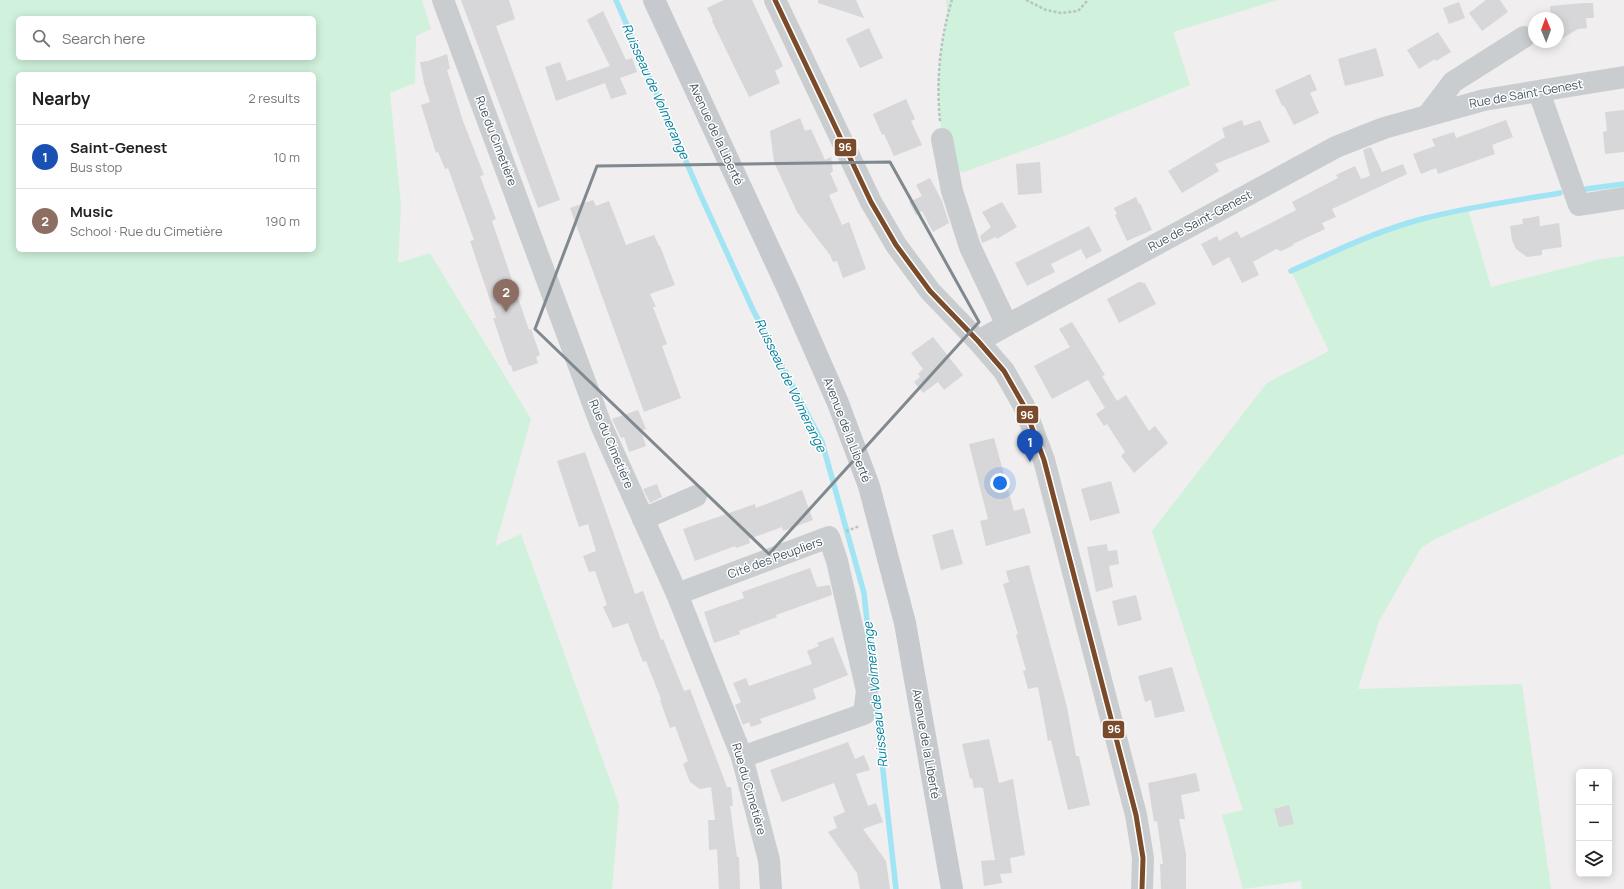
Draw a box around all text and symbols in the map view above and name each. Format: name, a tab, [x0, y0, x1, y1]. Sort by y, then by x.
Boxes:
north arrow	[1528, 12, 1564, 48]
search box	[16, 16, 316, 60]
water label: Ruisseau de Volmerange	[618, 20, 695, 163]
icon: search	[30, 27, 52, 49]
text: Search here	[62, 28, 145, 49]
street label: Rue de Saint-Genest	[1468, 75, 1584, 112]
street label: Avenue de la Liberté	[685, 80, 748, 188]
text: Nearby	[32, 87, 90, 110]
text: 2 results	[248, 89, 300, 107]
street label: Rue du Cimetière	[471, 93, 521, 188]
text: Saint-Genest	[70, 137, 168, 158]
line badge: 96	[834, 138, 857, 157]
text: 96	[838, 139, 852, 154]
text: 1	[42, 148, 48, 166]
text: 10 m	[273, 148, 300, 166]
text: Bus stop	[70, 158, 122, 176]
street label: Rue de Saint-Genest	[1145, 186, 1255, 255]
text: Music	[70, 201, 113, 222]
text: 2	[41, 212, 49, 230]
text: 190 m	[265, 212, 300, 230]
text: School · Rue du Cimetière	[70, 222, 223, 240]
pin: 2	[493, 279, 519, 312]
water label: Ruisseau de Volmerange	[751, 315, 832, 456]
street label: Avenue de la Liberté	[820, 375, 875, 485]
street label: Rue du Cimetière	[585, 397, 638, 491]
line badge: 96	[1016, 405, 1039, 424]
text: 96	[1020, 407, 1034, 422]
pin: 1	[1017, 429, 1043, 462]
your location	[990, 473, 1010, 493]
street label: Cité des Peupliers	[725, 532, 825, 583]
water label: Ruisseau de Volmerange	[858, 620, 892, 769]
street label: Avenue de la Liberté	[908, 688, 945, 800]
line badge: 96	[1102, 720, 1125, 739]
text: 96	[1107, 721, 1121, 736]
street label: Rue du Cimetière	[728, 741, 771, 837]
map controls	[1576, 769, 1612, 877]
button: +	[1576, 769, 1612, 805]
button: −	[1576, 805, 1612, 841]
button: layers	[1576, 841, 1612, 877]

